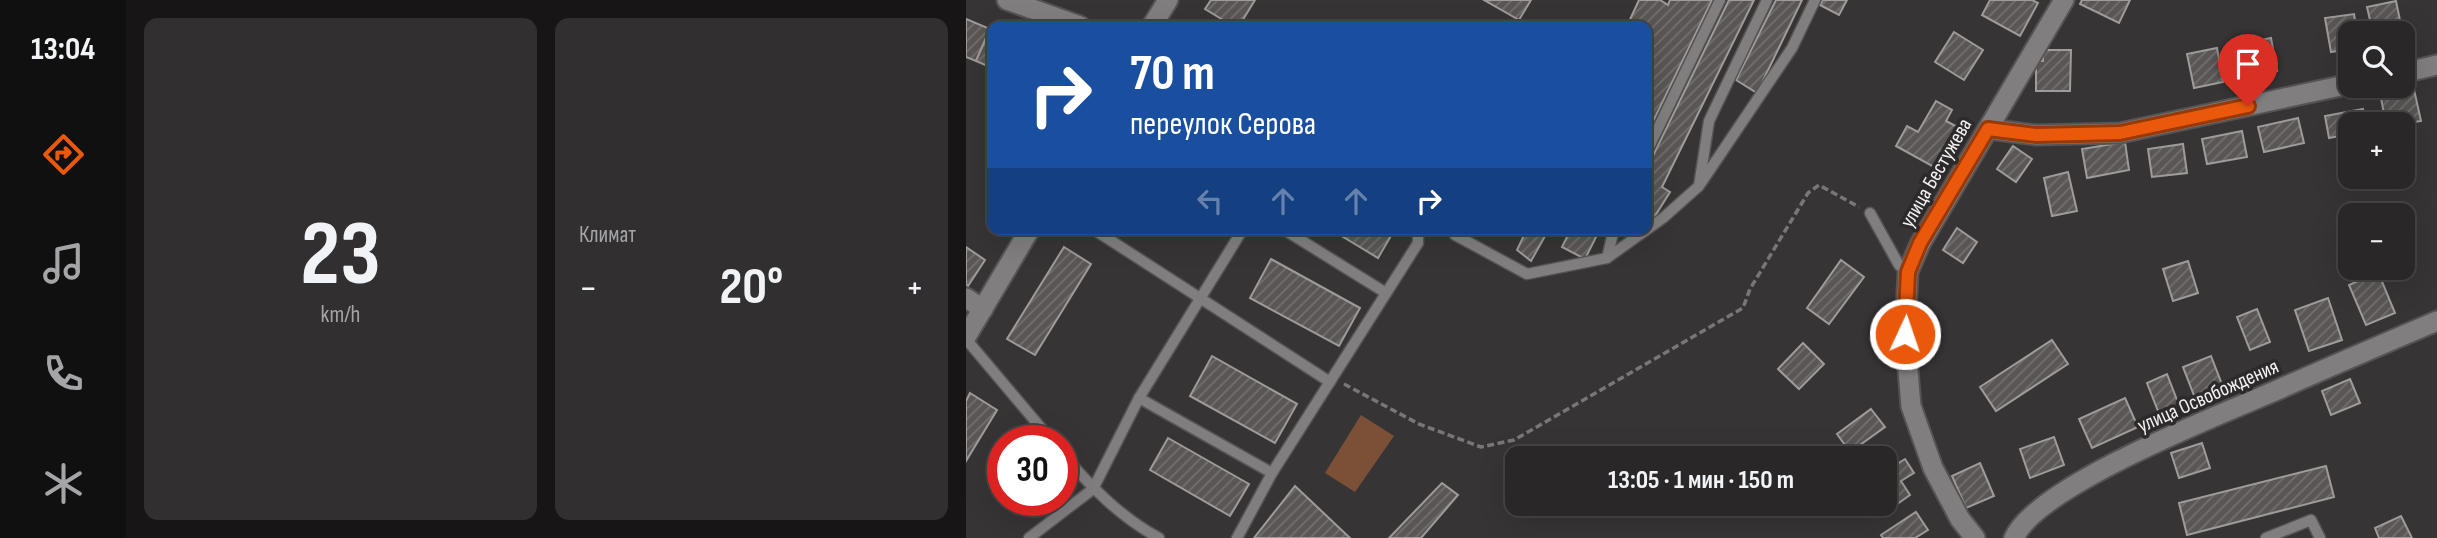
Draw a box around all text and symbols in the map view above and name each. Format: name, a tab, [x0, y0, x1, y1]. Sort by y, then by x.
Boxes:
map controls	[2338, 21, 2415, 280]
button: search	[2338, 21, 2415, 98]
text: 13:04	[31, 30, 95, 69]
pin	[2218, 34, 2278, 106]
text: 70 m	[1130, 45, 1215, 104]
icon: arrive	[2229, 45, 2267, 83]
icon: right	[1015, 49, 1106, 140]
text: переулок Серова	[1130, 105, 1316, 144]
button: +	[2338, 112, 2415, 189]
street label: улица Бестужева	[1895, 114, 1977, 232]
icon: directions	[39, 130, 88, 179]
icon: left	[1191, 182, 1229, 220]
icon: ahead	[1264, 182, 1302, 220]
icon: ahead	[1337, 182, 1375, 220]
icon: right	[1410, 182, 1448, 220]
text: 23	[300, 201, 381, 310]
button: −	[2338, 203, 2415, 280]
text: Климат	[579, 221, 636, 249]
icon: music	[39, 239, 88, 288]
text: 20°	[720, 256, 783, 319]
text: −	[579, 266, 598, 311]
text: +	[905, 266, 924, 311]
position arrow	[1868, 297, 1942, 371]
text: km/h	[321, 301, 360, 329]
icon: phone	[39, 349, 88, 398]
street label: улица Освобождения	[2134, 354, 2282, 438]
speed limit sign: 30	[987, 425, 1078, 516]
icon: climate	[39, 459, 88, 508]
text: 13:05 · 1 мин · 150 m	[1608, 465, 1794, 496]

